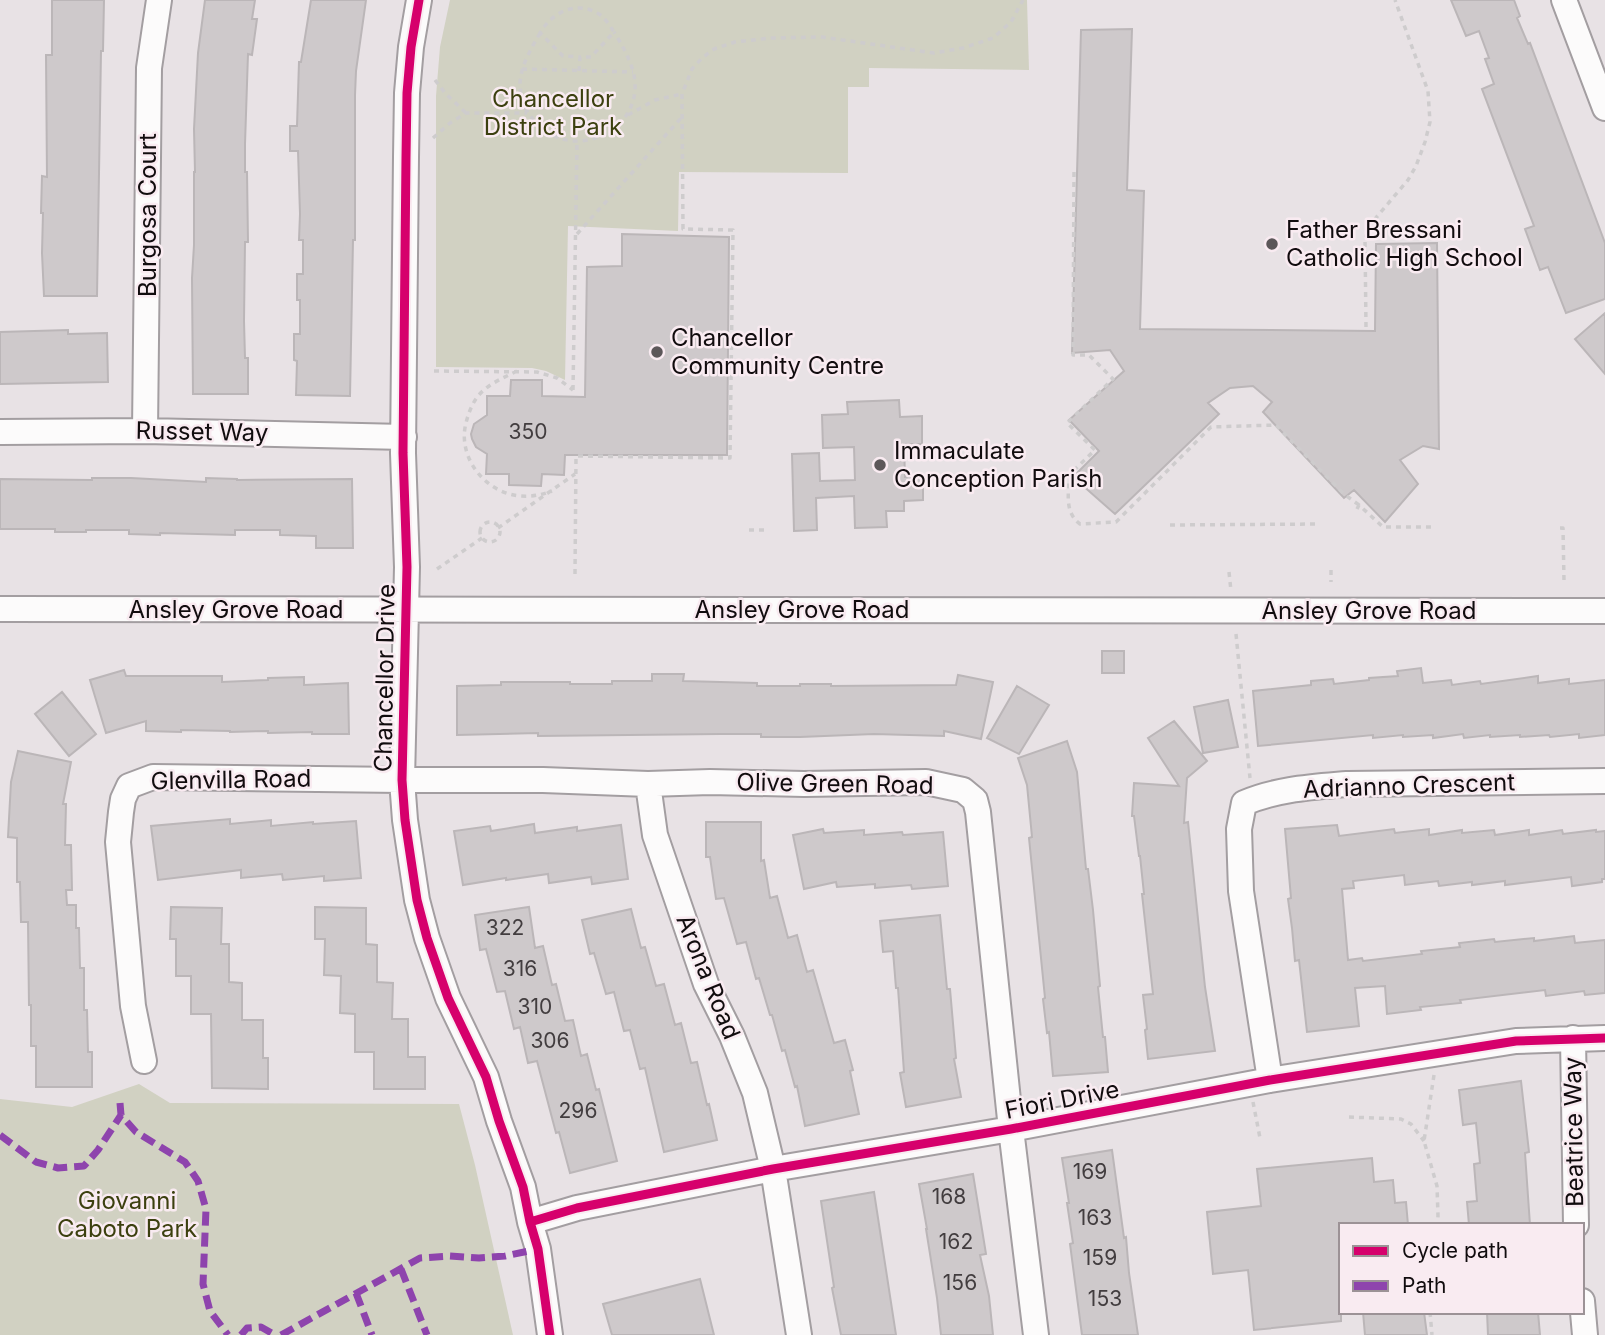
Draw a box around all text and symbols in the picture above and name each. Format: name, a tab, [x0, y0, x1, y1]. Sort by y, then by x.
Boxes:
park label: Chancellor District Park	[484, 84, 622, 141]
street label: Burgosa Court	[133, 133, 162, 297]
place label: Father Bressani Catholic High School	[1286, 215, 1523, 272]
marker: Father Bressani Catholic High School	[1264, 236, 1280, 252]
place label: Chancellor Community Centre	[671, 323, 884, 380]
marker: Chancellor Community Centre	[649, 344, 665, 360]
street label: Russet Way	[135, 416, 269, 447]
house number: 350	[509, 419, 548, 444]
place label: Immaculate Conception Parish	[894, 436, 1102, 493]
marker: Immaculate Conception Parish	[872, 457, 888, 473]
street label: Chancellor Drive	[368, 584, 401, 772]
street label: Ansley Grove Road	[128, 595, 344, 624]
street label: Ansley Grove Road	[694, 595, 910, 624]
street label: Ansley Grove Road	[1261, 596, 1477, 625]
street label: Glenvilla Road	[150, 764, 312, 795]
street label: Olive Green Road	[736, 767, 934, 800]
street label: Adrianno Crescent	[1303, 767, 1516, 804]
street label: Arona Road	[670, 910, 747, 1043]
house number: 322	[486, 915, 524, 940]
house number: 316	[503, 956, 537, 981]
house number: 310	[518, 994, 552, 1019]
house number: 306	[530, 1028, 570, 1053]
street label: Beatrice Way	[1558, 1057, 1589, 1207]
street label: Fiori Drive	[1002, 1074, 1122, 1125]
house number: 296	[559, 1098, 597, 1123]
house number: 169	[1073, 1159, 1107, 1184]
house number: 168	[932, 1184, 966, 1209]
park label: Giovanni Caboto Park	[57, 1186, 197, 1243]
house number: 163	[1078, 1205, 1112, 1230]
legend	[1339, 1223, 1584, 1314]
house number: 162	[939, 1229, 973, 1254]
text: Cycle path	[1402, 1238, 1508, 1263]
house number: 159	[1083, 1245, 1117, 1270]
house number: 156	[943, 1270, 977, 1295]
text: Path	[1402, 1273, 1447, 1298]
house number: 153	[1088, 1286, 1122, 1311]

